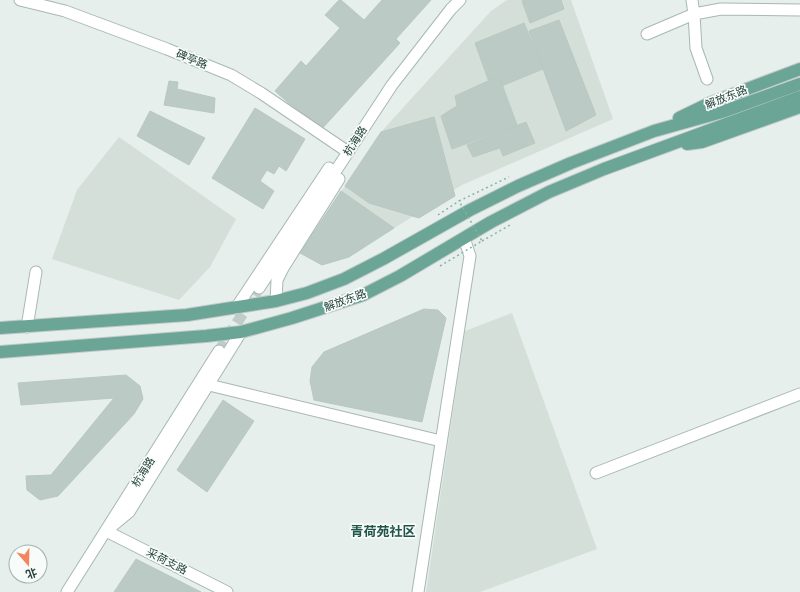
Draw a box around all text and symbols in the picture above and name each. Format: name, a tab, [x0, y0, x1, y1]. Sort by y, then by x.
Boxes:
street label: 碑亭路	[174, 45, 210, 73]
street label: 解放东路	[703, 81, 749, 113]
street label: 杭海路	[339, 123, 371, 159]
street label: 解放东路	[322, 285, 368, 315]
street label: 杭海路	[127, 454, 159, 490]
district label: 青荷苑社区	[350, 522, 416, 541]
north arrow	[8, 544, 48, 584]
street label: 采荷支路	[144, 544, 190, 578]
text: 北	[24, 564, 39, 583]

